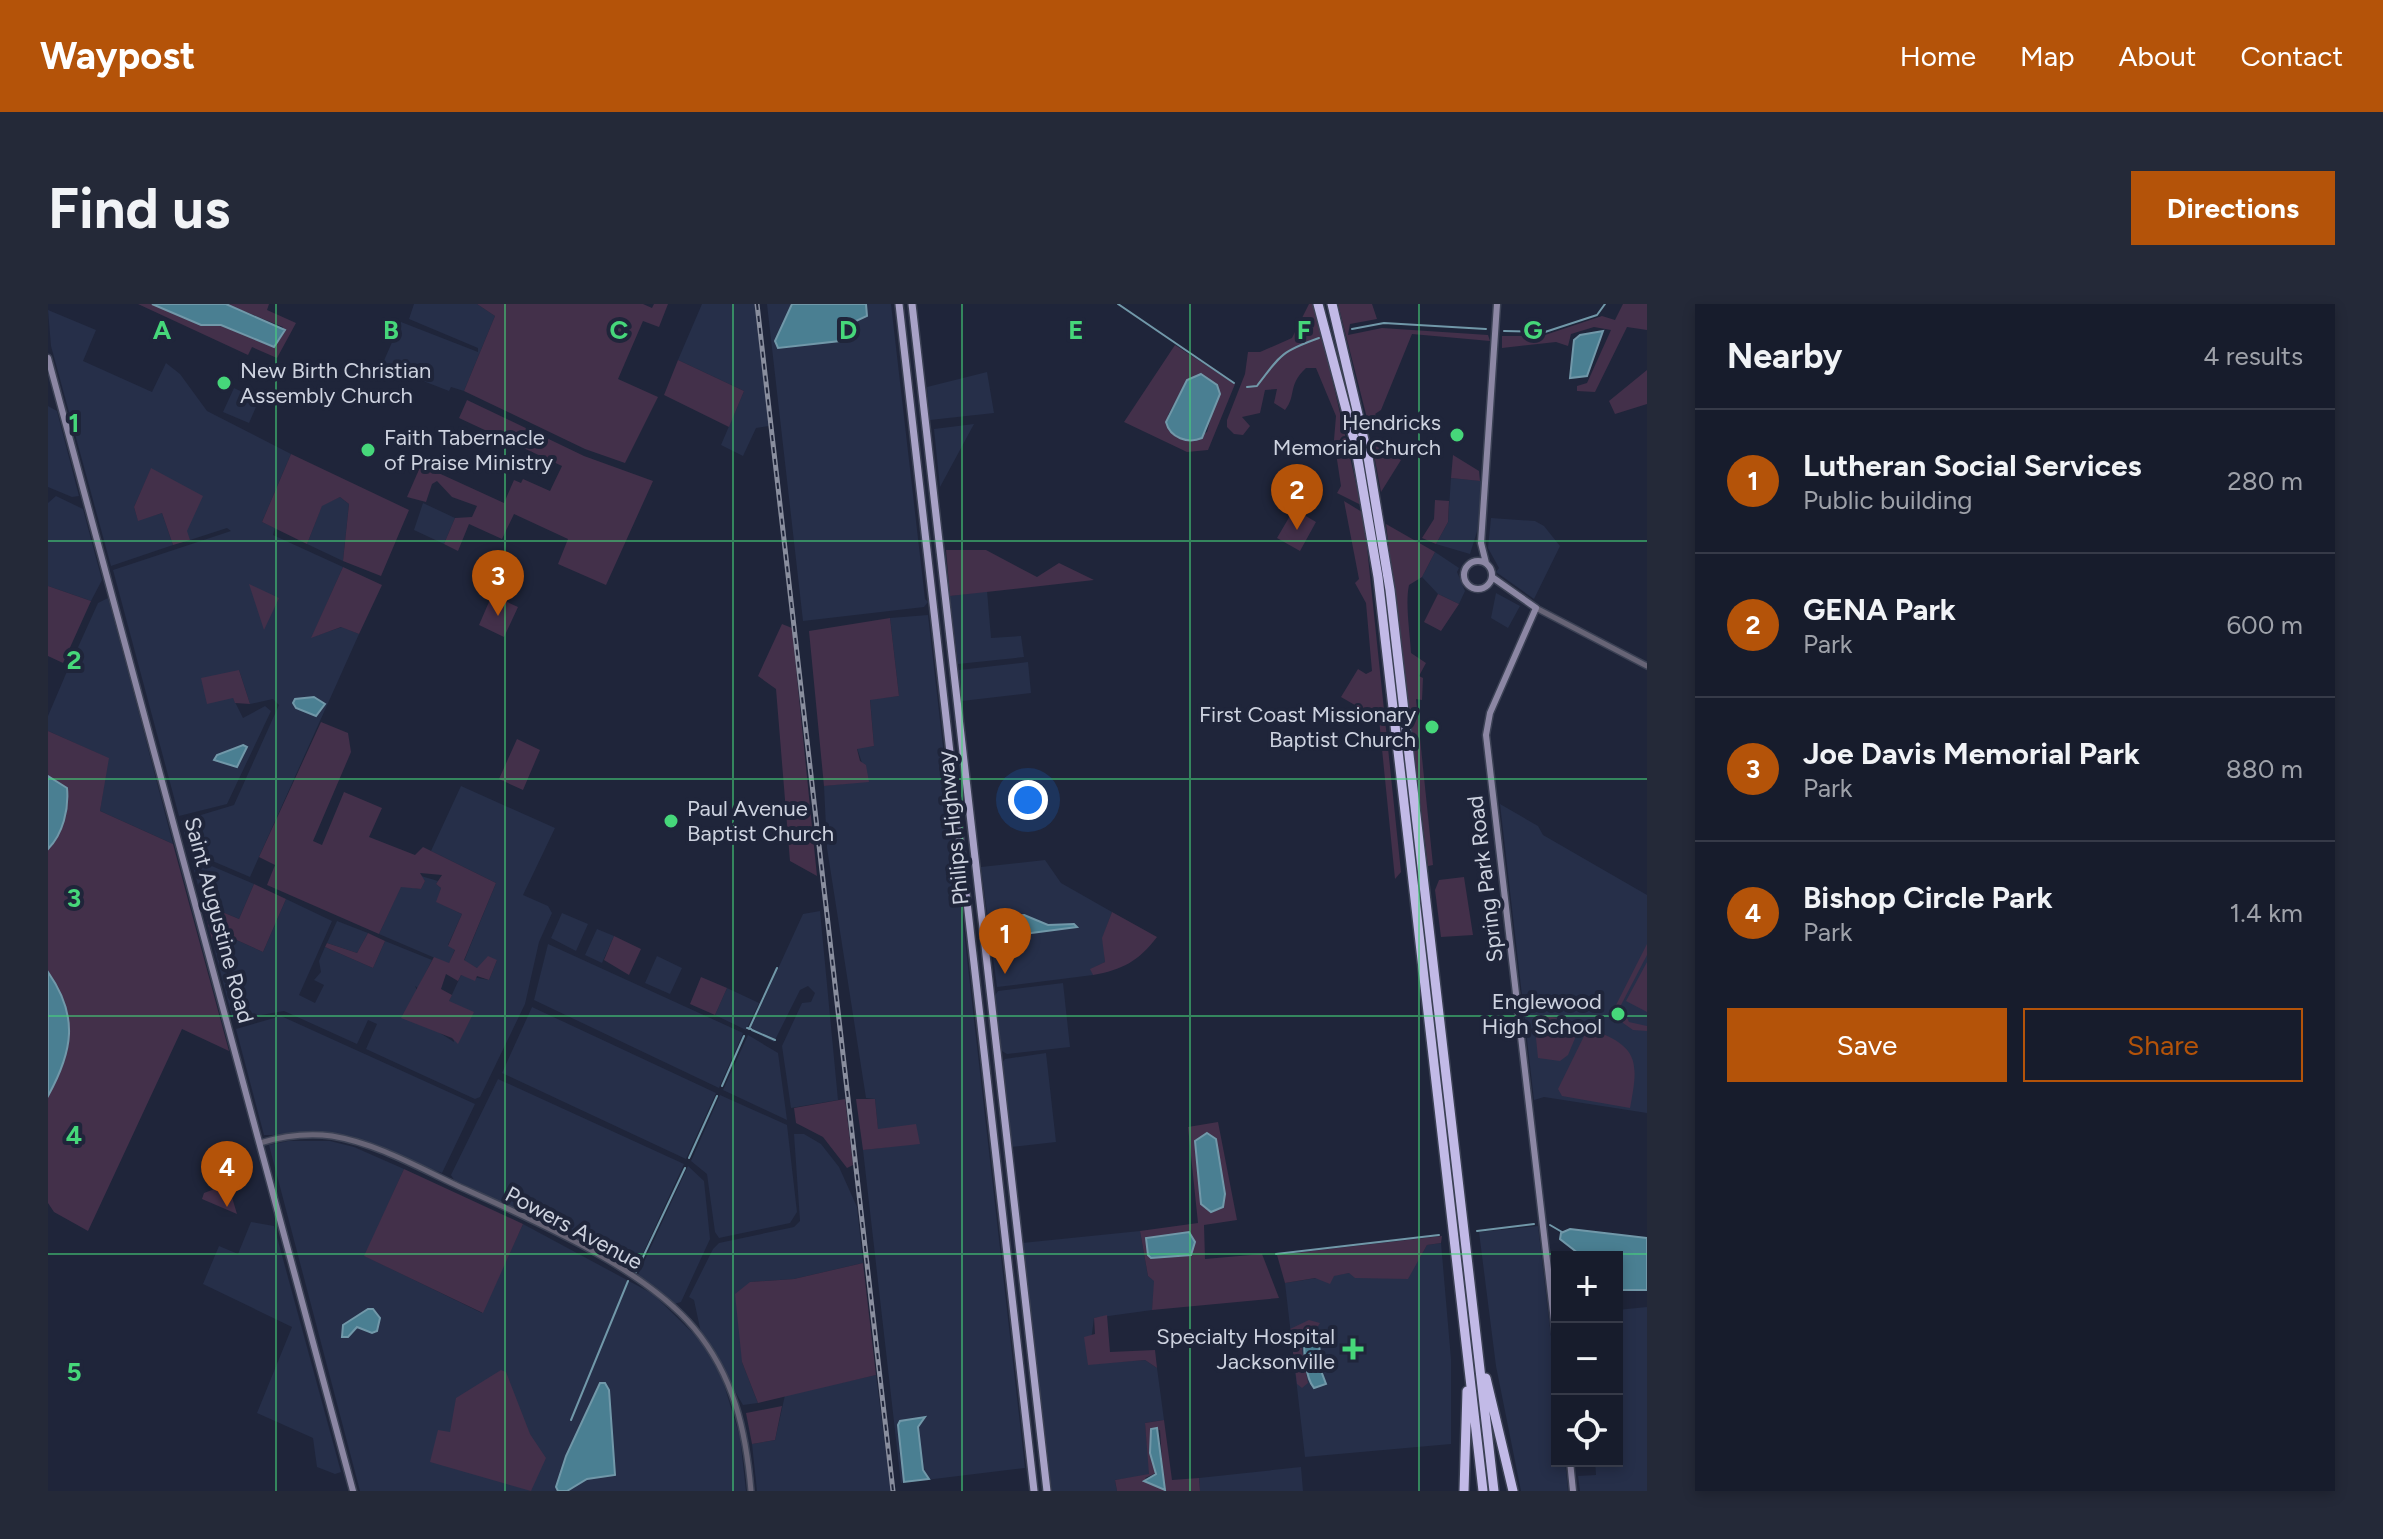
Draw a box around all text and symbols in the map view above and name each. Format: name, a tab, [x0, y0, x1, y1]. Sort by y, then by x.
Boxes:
text: Waypost	[40, 33, 195, 79]
text: Home	[1900, 39, 1976, 73]
text: Map	[2020, 39, 2075, 73]
text: About	[2119, 39, 2196, 73]
text: Contact	[2240, 39, 2343, 73]
button: Directions	[2131, 171, 2335, 245]
text: Find us	[48, 175, 230, 242]
text: A	[153, 314, 172, 346]
text: B	[383, 314, 399, 346]
text: C	[610, 314, 629, 346]
text: D	[839, 314, 857, 346]
text: E	[1068, 314, 1084, 346]
text: F	[1297, 314, 1311, 346]
text: G	[1523, 314, 1543, 346]
text: Nearby	[1727, 336, 1842, 377]
text: 4 results	[2203, 340, 2303, 372]
place label: New Birth Christian Assembly Church	[240, 357, 431, 409]
marker: New Birth Christian Assembly Church	[215, 374, 233, 392]
text: 1	[69, 407, 79, 439]
place label: Hendricks Memorial Church	[1273, 409, 1441, 461]
place label: Faith Tabernacle of Praise Ministry	[384, 424, 554, 476]
marker: Hendricks Memorial Church	[1448, 426, 1466, 444]
marker: Faith Tabernacle of Praise Ministry	[359, 441, 377, 459]
text: Lutheran Social Services	[1803, 447, 2142, 484]
pin: 2	[1271, 464, 1323, 530]
text: 1	[1748, 465, 1758, 497]
text: 280 m	[2227, 465, 2303, 497]
text: Public building	[1803, 484, 1972, 516]
pin: 3	[472, 550, 524, 616]
text: GENA Park	[1803, 591, 1956, 628]
text: 2	[1745, 609, 1761, 641]
text: 600 m	[2226, 609, 2303, 641]
text: Park	[1803, 628, 1852, 660]
text: 2	[66, 644, 82, 676]
place label: First Coast Missionary Baptist Church	[1199, 701, 1416, 753]
marker: First Coast Missionary Baptist Church	[1423, 718, 1441, 736]
text: Joe Davis Memorial Park	[1803, 735, 2140, 772]
street label: Philips Highway	[931, 749, 975, 907]
text: 3	[1746, 753, 1760, 785]
text: 880 m	[2226, 753, 2303, 785]
text: Park	[1803, 772, 1852, 804]
your location	[1008, 780, 1048, 820]
street label: Spring Park Road	[1461, 794, 1509, 964]
place label: Paul Avenue Baptist Church	[687, 795, 834, 847]
marker: Paul Avenue Baptist Church	[662, 812, 680, 830]
street label: Saint Augustine Road	[178, 814, 260, 1026]
text: Bishop Circle Park	[1803, 879, 2053, 916]
text: 3	[67, 882, 81, 914]
text: 4	[1745, 897, 1761, 929]
text: 1.4 km	[2230, 897, 2303, 929]
pin: 1	[979, 908, 1031, 974]
text: Park	[1803, 916, 1852, 948]
place label: Englewood High School	[1482, 988, 1602, 1040]
marker: Englewood High School	[1609, 1005, 1627, 1023]
button: Save	[1727, 1008, 2007, 1082]
button: Share	[2023, 1008, 2303, 1082]
text: 4	[66, 1119, 82, 1151]
pin: 4	[201, 1141, 253, 1207]
street label: Powers Avenue	[501, 1181, 647, 1275]
map controls	[1551, 1251, 1623, 1467]
button: +	[1551, 1251, 1623, 1323]
place label: Specialty Hospital Jacksonville	[1156, 1323, 1335, 1375]
button: −	[1551, 1323, 1623, 1395]
marker: Specialty Hospital Jacksonville	[1342, 1338, 1364, 1360]
text: 5	[66, 1356, 82, 1388]
button: locate	[1551, 1395, 1623, 1467]

